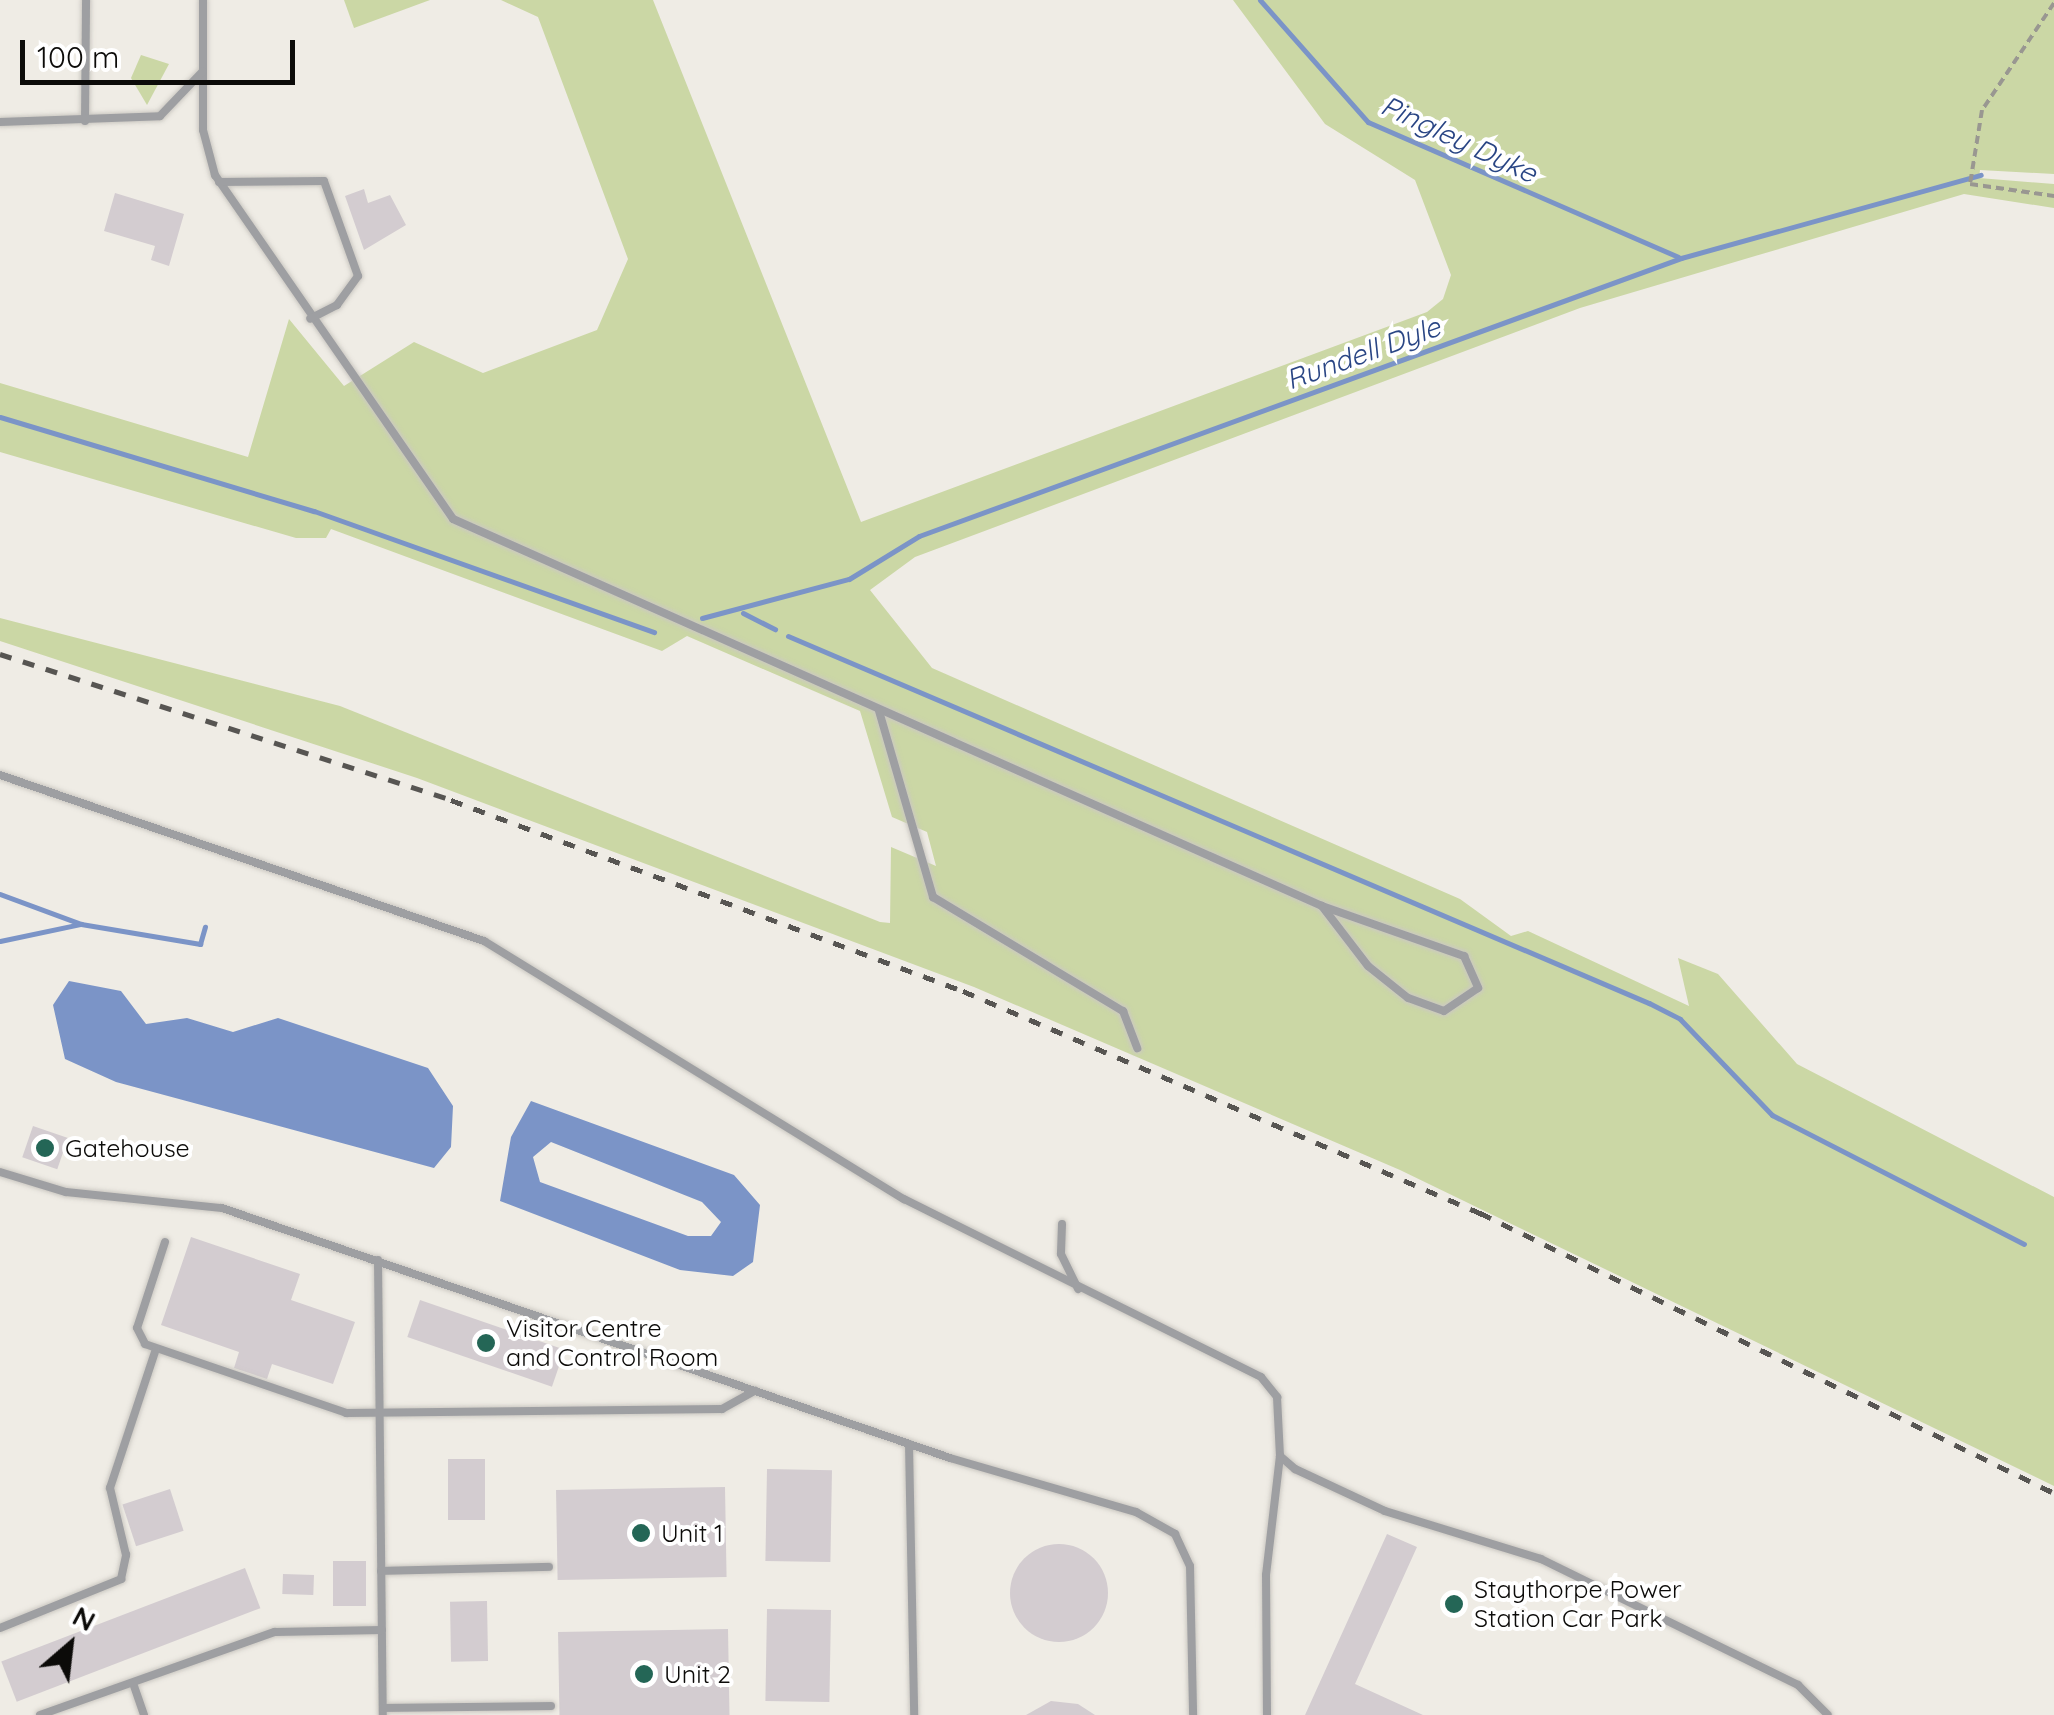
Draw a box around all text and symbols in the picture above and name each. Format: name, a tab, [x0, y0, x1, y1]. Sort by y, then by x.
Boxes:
scale bar	[25, 20, 300, 82]
text: 100 m	[37, 38, 119, 76]
water label: Pingley Dyke	[1376, 88, 1542, 190]
water label: Rundell Dyle	[1281, 310, 1445, 396]
place label: Gatehouse	[65, 1133, 190, 1163]
marker: Gatehouse	[34, 1137, 56, 1159]
place label: Visitor Centre and Control Room	[506, 1314, 718, 1373]
marker: Visitor Centre and Control Room	[475, 1332, 497, 1354]
place label: Unit 1	[661, 1518, 723, 1548]
marker: Unit 1	[630, 1522, 652, 1544]
place label: Staythorpe Power Station Car Park	[1474, 1575, 1682, 1634]
marker: Staythorpe Power Station Car Park	[1443, 1593, 1465, 1615]
north arrow	[20, 1595, 120, 1695]
text: N	[67, 1598, 102, 1638]
place label: Unit 2	[664, 1659, 731, 1689]
marker: Unit 2	[633, 1663, 655, 1685]

